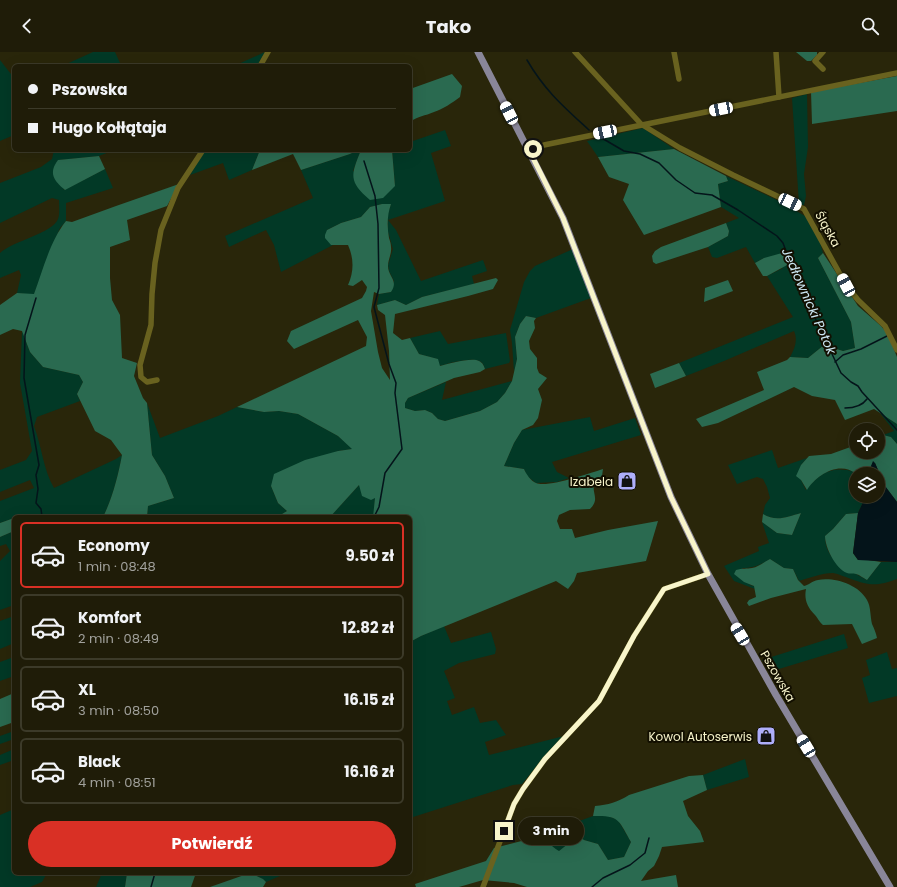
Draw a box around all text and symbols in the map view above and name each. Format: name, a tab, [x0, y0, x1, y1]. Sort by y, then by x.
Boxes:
text: Tako	[426, 14, 471, 39]
icon: back	[16, 15, 38, 37]
icon: search	[859, 15, 881, 37]
text: Pszowska	[52, 79, 128, 100]
car	[498, 100, 520, 126]
car	[708, 101, 734, 117]
text: Hugo Kołłątaja	[52, 117, 167, 138]
car	[592, 124, 618, 140]
route start	[524, 140, 542, 158]
car	[777, 191, 803, 213]
street label: Śląska	[811, 208, 845, 250]
water label: Jedłownicki Potok	[777, 245, 842, 358]
car	[835, 272, 857, 298]
map controls	[849, 423, 885, 503]
button: locate	[849, 423, 885, 459]
button: layers	[849, 467, 885, 503]
shop icon: Izabela	[616, 470, 638, 492]
place label: Izabela	[570, 473, 613, 490]
text: Economy	[78, 535, 150, 556]
icon: car	[30, 537, 66, 573]
text: 9.50 zł	[346, 545, 394, 566]
text: 1 min · 08:48	[78, 557, 156, 576]
text: Komfort	[78, 607, 141, 628]
icon: car	[30, 609, 66, 645]
text: 12.82 zł	[342, 617, 394, 638]
car	[729, 621, 751, 647]
text: 2 min · 08:49	[78, 629, 159, 648]
street label: Pszowska	[756, 647, 800, 705]
text: XL	[78, 679, 96, 700]
icon: car	[30, 681, 66, 717]
text: 16.15 zł	[344, 689, 394, 710]
text: 3 min · 08:50	[78, 701, 159, 720]
shop icon: Kowol Autoserwis	[755, 725, 777, 747]
place label: Kowol Autoserwis	[648, 728, 752, 745]
car	[795, 733, 817, 759]
text: Black	[78, 751, 121, 772]
icon: car	[30, 753, 66, 789]
text: 16.16 zł	[344, 761, 394, 782]
text: 4 min · 08:51	[78, 773, 156, 792]
callout: 3 min	[518, 817, 584, 845]
button: Potwierdź	[28, 821, 396, 867]
text: 3 min	[533, 821, 570, 840]
route end	[495, 822, 513, 840]

